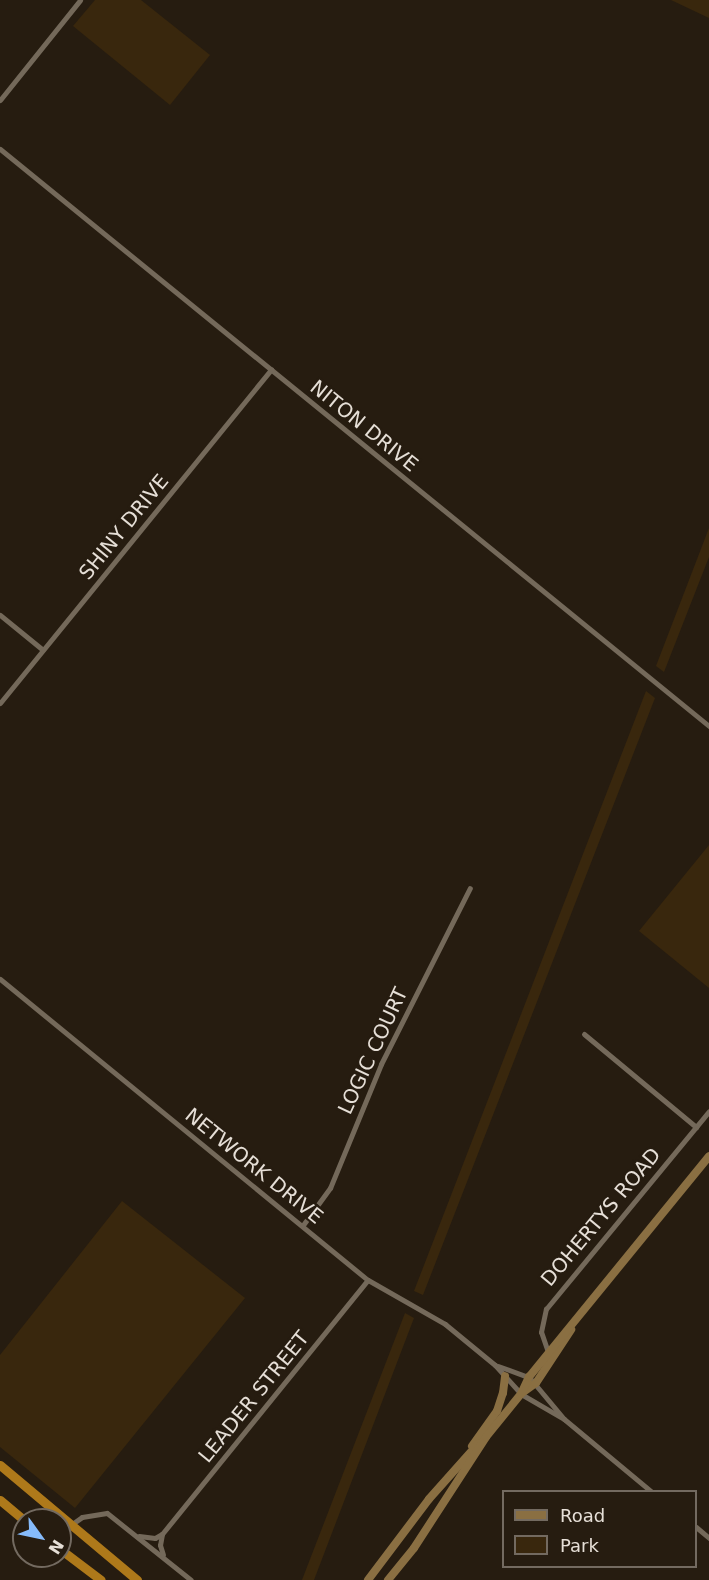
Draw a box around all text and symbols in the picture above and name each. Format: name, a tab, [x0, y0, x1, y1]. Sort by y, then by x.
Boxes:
street label: NITON DRIVE	[305, 375, 423, 477]
street label: SHINY DRIVE	[74, 469, 174, 585]
street label: LOGIC COURT	[333, 984, 413, 1118]
street label: NETWORK DRIVE	[180, 1103, 328, 1229]
street label: DOHERTYS ROAD	[536, 1143, 666, 1291]
street label: LEADER STREET	[194, 1326, 314, 1468]
legend	[502, 1490, 697, 1568]
text: Road	[560, 1505, 605, 1526]
north arrow	[12, 1508, 72, 1568]
text: Park	[560, 1535, 599, 1556]
text: N	[44, 1536, 67, 1558]

